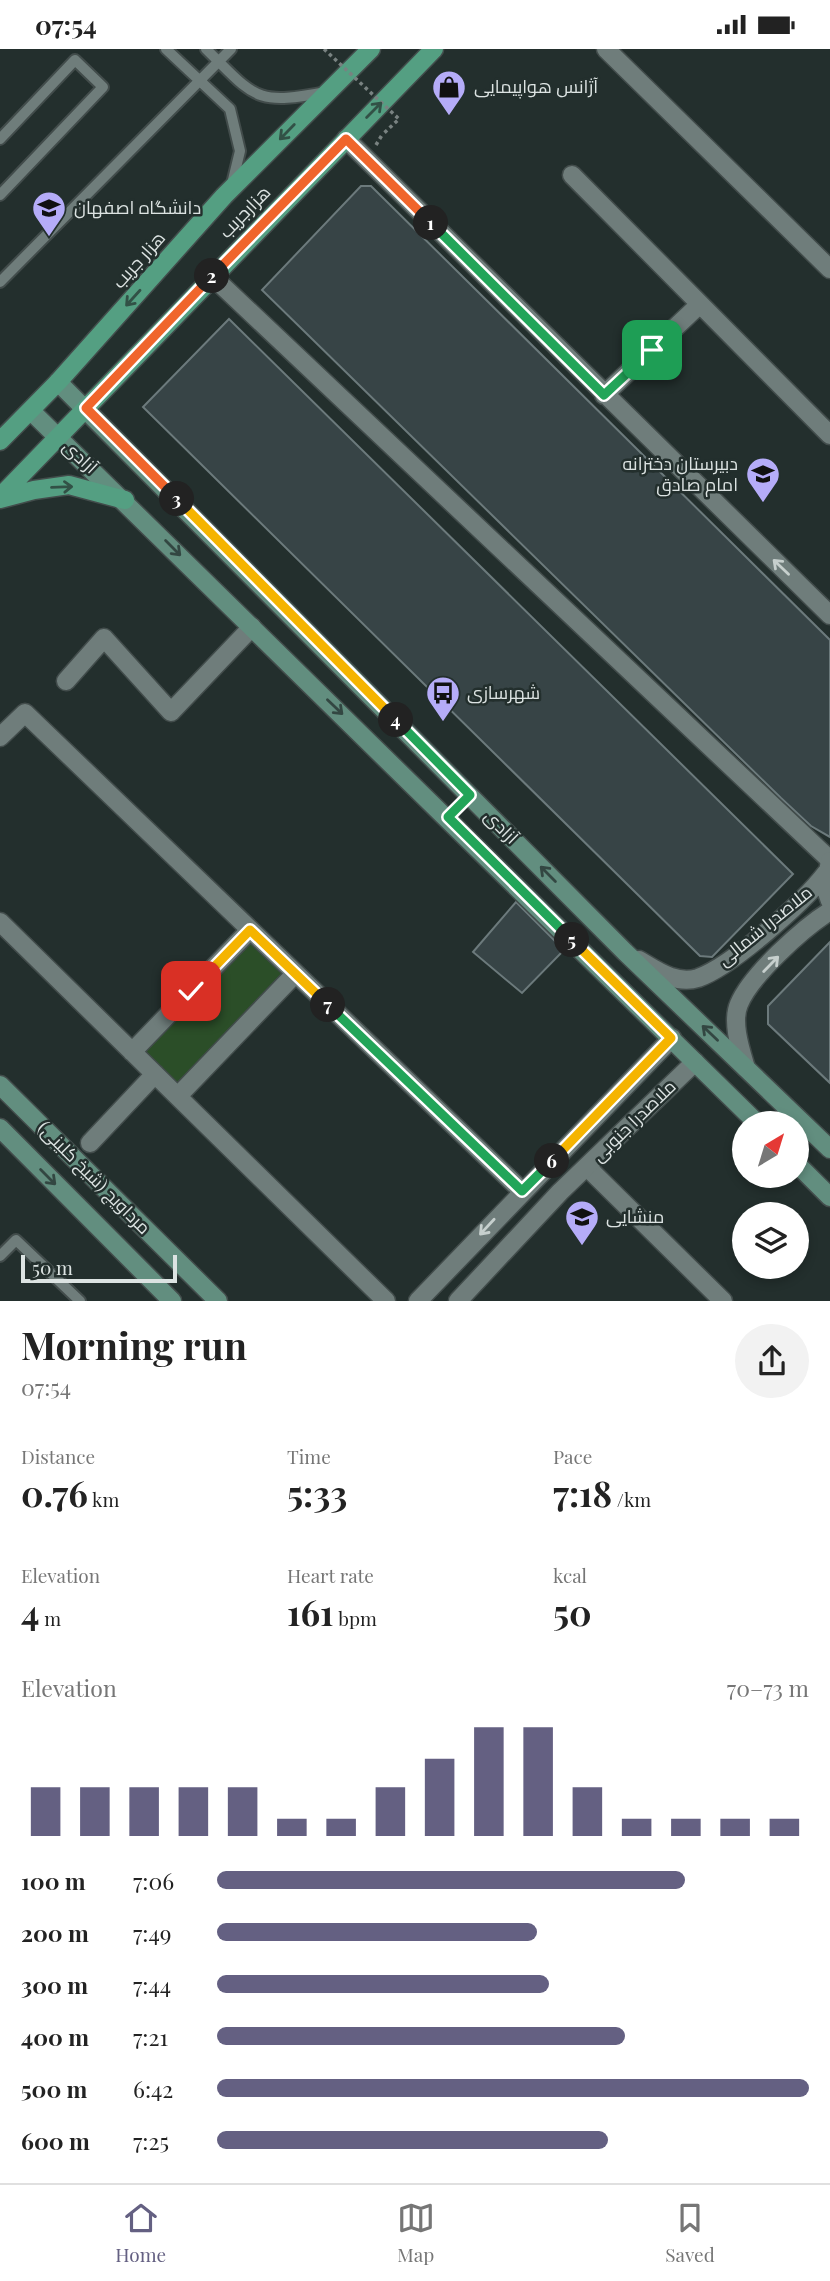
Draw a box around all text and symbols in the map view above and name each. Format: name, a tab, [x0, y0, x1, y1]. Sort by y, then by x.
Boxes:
text: 07:54	[35, 7, 97, 42]
shop icon: آژانس هواپیمایی	[430, 68, 468, 117]
place label: آژانس هواپیمایی	[474, 74, 598, 99]
one-way arrow	[366, 102, 383, 119]
one-way arrow	[279, 123, 296, 140]
street label: هزارجریب	[213, 180, 275, 243]
school or university icon: دانشگاه اصفهان	[30, 189, 68, 238]
place label: دانشگاه اصفهان	[74, 195, 201, 219]
pin: 1	[414, 205, 448, 241]
text: 1	[427, 209, 434, 235]
street label: هزار جریب	[106, 226, 170, 293]
pin: 2	[194, 259, 230, 293]
text: 2	[207, 262, 216, 288]
one-way arrow	[125, 289, 141, 307]
pin	[622, 320, 682, 380]
icon: arrive	[633, 331, 671, 369]
street label: آزادی	[58, 434, 103, 479]
place label: دبیرستان دخترانه امام صادق	[622, 451, 738, 497]
school or university icon: دبیرستان دخترانه امام صادق	[744, 455, 782, 504]
one-way arrow	[50, 481, 73, 494]
pin: 3	[160, 482, 194, 517]
text: 3	[172, 485, 181, 511]
one-way arrow	[164, 539, 181, 556]
one-way arrow	[773, 559, 790, 576]
bus stop icon: شهرسازی	[424, 674, 462, 723]
place label: شهرسازی	[467, 680, 540, 704]
one-way arrow	[326, 699, 343, 716]
pin: 4	[378, 703, 414, 737]
text: 4	[390, 706, 401, 732]
street label: آزادی	[479, 804, 524, 849]
one-way arrow	[540, 866, 557, 883]
street label: ملاصدرا شمالی	[712, 880, 817, 971]
pin: 5	[554, 923, 590, 957]
text: 5	[567, 926, 576, 952]
one-way arrow	[763, 956, 780, 973]
pin	[161, 961, 221, 1021]
icon: check	[172, 972, 210, 1010]
pin: 7	[310, 988, 346, 1023]
text: 7	[323, 991, 332, 1017]
one-way arrow	[702, 1025, 719, 1042]
street label: ملاصدرا جنوبی	[586, 1074, 681, 1167]
north arrow	[732, 1111, 808, 1188]
map controls	[732, 1111, 809, 1279]
street label: مرداویج (شیخ کلینی)	[32, 1116, 156, 1240]
pin: 6	[534, 1143, 570, 1179]
text: 6	[546, 1147, 557, 1173]
one-way arrow	[39, 1168, 56, 1185]
school or university icon: منشایی	[563, 1198, 601, 1247]
button: layers	[732, 1202, 809, 1279]
place label: منشایی	[606, 1204, 664, 1228]
one-way arrow	[479, 1218, 496, 1235]
scale bar	[21, 1252, 177, 1284]
text: 50 m	[32, 1254, 73, 1280]
text: Morning run	[21, 1319, 247, 1370]
button: share	[735, 1324, 809, 1398]
text: 07:54	[21, 1371, 71, 1402]
text: Distance	[21, 1443, 95, 1469]
text: Time	[287, 1443, 331, 1469]
text: Pace	[553, 1443, 592, 1469]
text: 0.76	[21, 1469, 88, 1516]
text: 5:33	[287, 1469, 347, 1516]
text: 7:18	[553, 1469, 612, 1516]
text: km	[88, 1486, 119, 1512]
text: /km	[612, 1486, 651, 1512]
text: Elevation	[21, 1562, 100, 1588]
text: Heart rate	[287, 1562, 374, 1588]
text: kcal	[553, 1562, 587, 1588]
text: 4	[21, 1588, 39, 1635]
text: 161	[287, 1588, 333, 1635]
text: 50	[553, 1588, 592, 1635]
text: m	[39, 1605, 61, 1631]
text: bpm	[333, 1605, 377, 1631]
text: Elevation	[21, 1672, 117, 1703]
text: 70–73 m	[727, 1672, 809, 1703]
text: 100 m	[21, 1865, 86, 1896]
text: 7:06	[133, 1865, 174, 1896]
text: 200 m	[21, 1917, 89, 1948]
text: 7:49	[133, 1917, 172, 1948]
text: 300 m	[21, 1969, 88, 2000]
text: 7:44	[133, 1969, 171, 2000]
text: 400 m	[21, 2021, 89, 2052]
text: 7:21	[133, 2021, 168, 2052]
text: 500 m	[21, 2073, 87, 2104]
text: 6:42	[133, 2073, 173, 2104]
text: 600 m	[21, 2125, 90, 2156]
text: 7:25	[133, 2125, 169, 2156]
tab: Home	[115, 2199, 166, 2267]
tab: Map	[397, 2199, 435, 2267]
tab: Saved	[665, 2199, 715, 2267]

